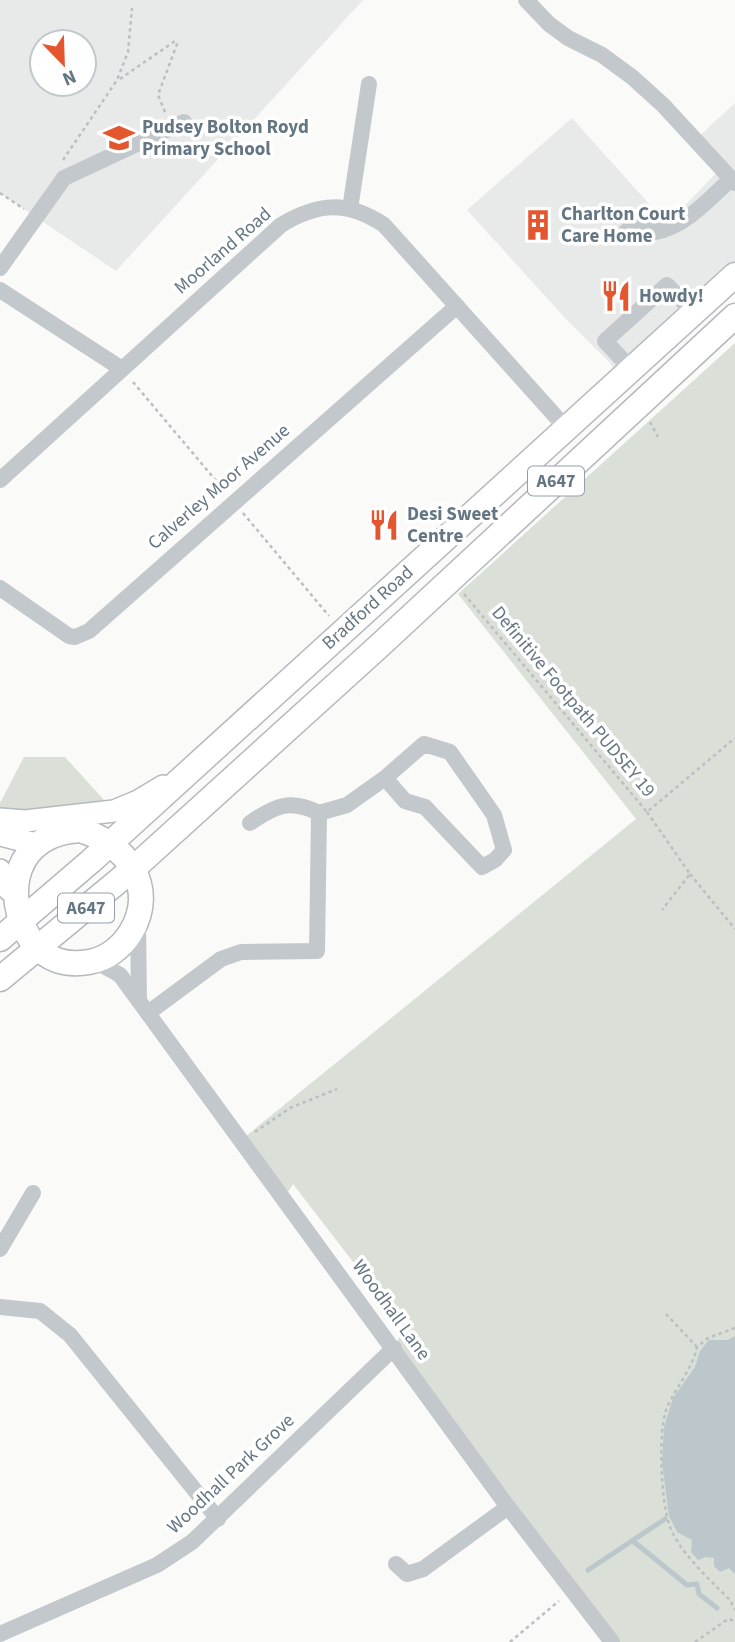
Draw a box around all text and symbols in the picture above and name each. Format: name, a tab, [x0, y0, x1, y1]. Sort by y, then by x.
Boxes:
north arrow	[28, 28, 98, 98]
text: N	[58, 62, 80, 92]
place label: Pudsey Bolton Royd Primary School	[142, 114, 309, 163]
school or university icon: Pudsey Bolton Royd Primary School	[102, 121, 136, 155]
street label: Moorland Road	[169, 201, 277, 301]
place label: Charlton Court Care Home	[561, 201, 685, 250]
building icon: Charlton Court Care Home	[521, 208, 555, 242]
restaurant icon: Howdy!	[599, 279, 633, 313]
place label: Howdy!	[639, 283, 704, 310]
street label: Calverley Moor Avenue	[142, 418, 296, 556]
road number: A647	[528, 466, 584, 495]
place label: Desi Sweet Centre	[407, 501, 498, 550]
restaurant icon: Desi Sweet Centre	[367, 508, 401, 542]
street label: Bradford Road	[316, 560, 420, 656]
street label: Definitive Footpath PUDSEY 19	[485, 601, 661, 803]
road number: A647	[58, 894, 114, 923]
street label: Woodhall Lane	[345, 1254, 437, 1366]
street label: Woodhall Park Grove	[161, 1408, 301, 1540]

